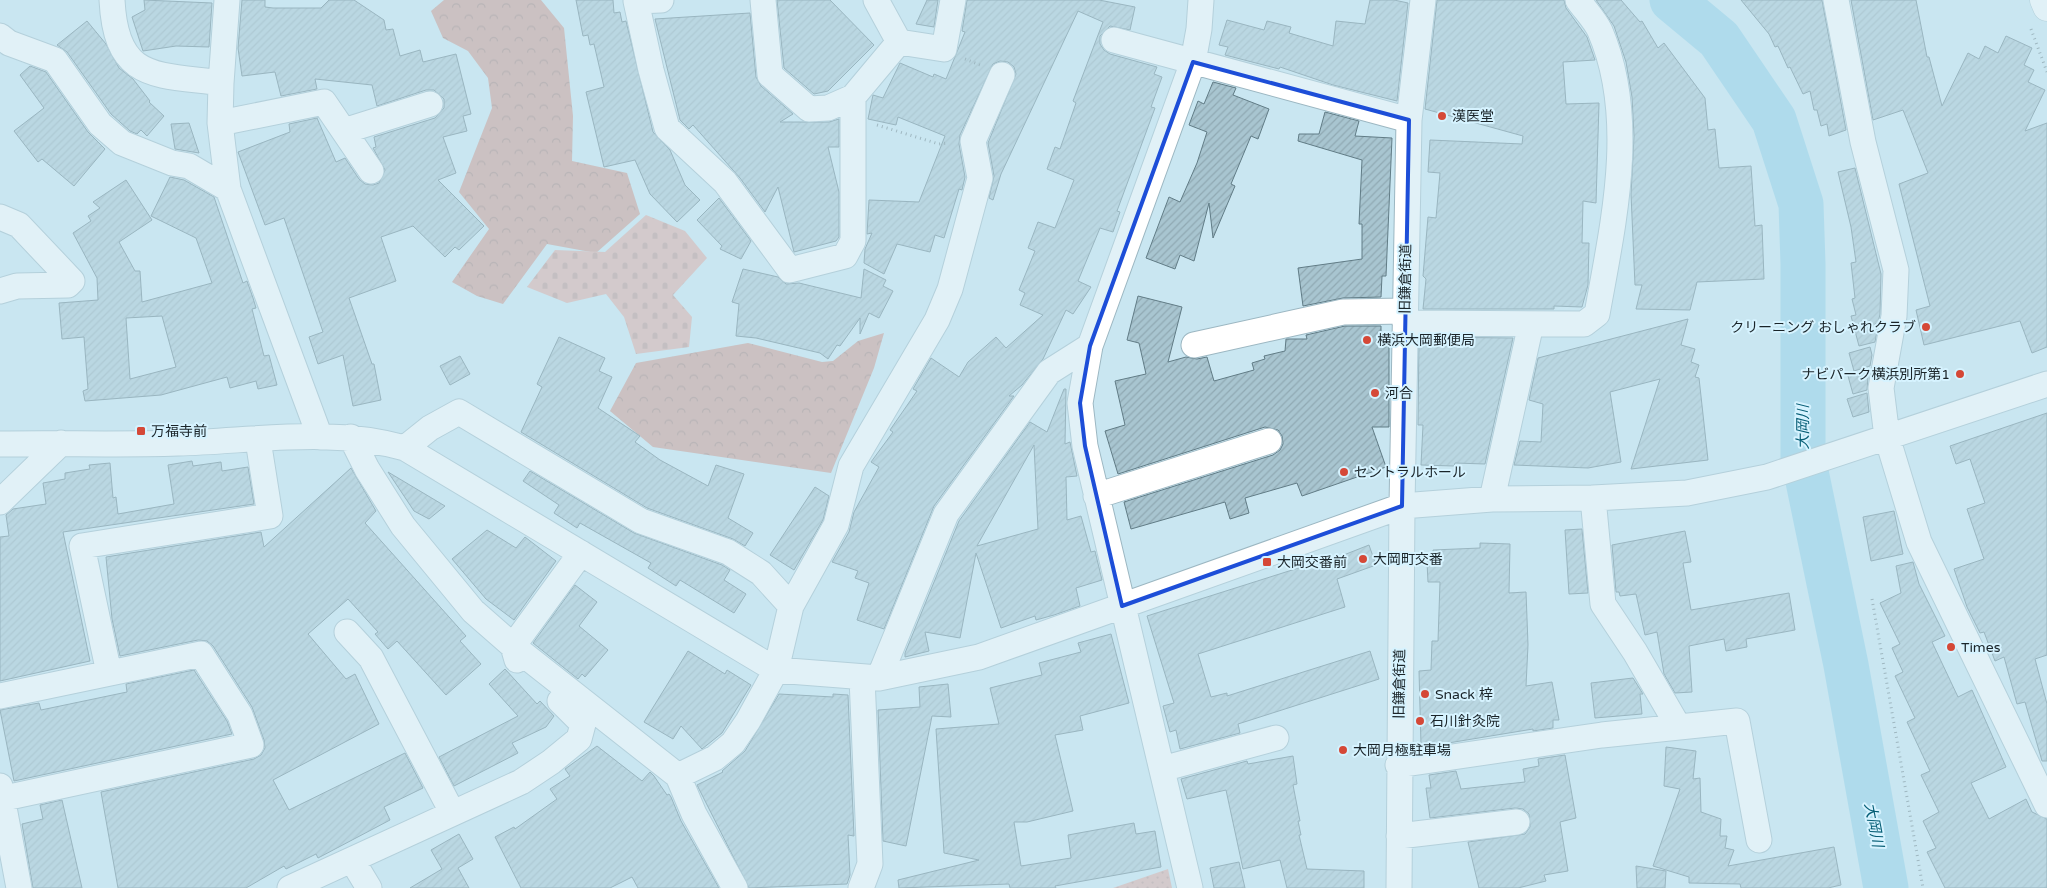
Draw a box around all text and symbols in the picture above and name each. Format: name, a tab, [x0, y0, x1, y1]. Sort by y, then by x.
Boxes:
place label: 漢医堂	[1452, 108, 1494, 125]
marker: 漢医堂	[1436, 110, 1448, 122]
street label: 旧鎌倉街道	[1396, 244, 1415, 314]
place label: クリーニング おしゃれクラブ	[1730, 319, 1916, 336]
marker: クリーニング おしゃれクラブ	[1920, 321, 1932, 333]
place label: 横浜大岡郵便局	[1377, 332, 1475, 349]
marker: 横浜大岡郵便局	[1361, 334, 1373, 346]
place label: ナビパーク横浜別所第1	[1801, 366, 1950, 383]
marker: ナビパーク横浜別所第1	[1954, 368, 1966, 380]
place label: 河合	[1385, 385, 1413, 402]
marker: 河合	[1369, 387, 1381, 399]
water label: 大岡川	[1794, 403, 1812, 450]
place label: 万福寺前	[151, 423, 207, 440]
marker: 万福寺前	[135, 425, 147, 437]
place label: セントラルホール	[1354, 464, 1466, 481]
marker: セントラルホール	[1338, 466, 1350, 478]
place label: 大岡町交番	[1373, 551, 1443, 568]
marker: 大岡町交番	[1357, 553, 1369, 565]
place label: 大岡交番前	[1277, 554, 1347, 571]
marker: 大岡交番前	[1261, 556, 1273, 568]
place label: Times	[1961, 639, 2001, 656]
marker: Times	[1945, 641, 1957, 653]
street label: 旧鎌倉街道	[1390, 649, 1409, 719]
place label: Snack 梓	[1435, 686, 1493, 703]
marker: Snack 梓	[1419, 688, 1431, 700]
place label: 石川針灸院	[1430, 713, 1500, 730]
marker: 石川針灸院	[1414, 715, 1426, 727]
place label: 大岡月極駐車場	[1353, 742, 1451, 759]
marker: 大岡月極駐車場	[1337, 744, 1349, 756]
water label: 大岡川	[1861, 801, 1888, 851]

